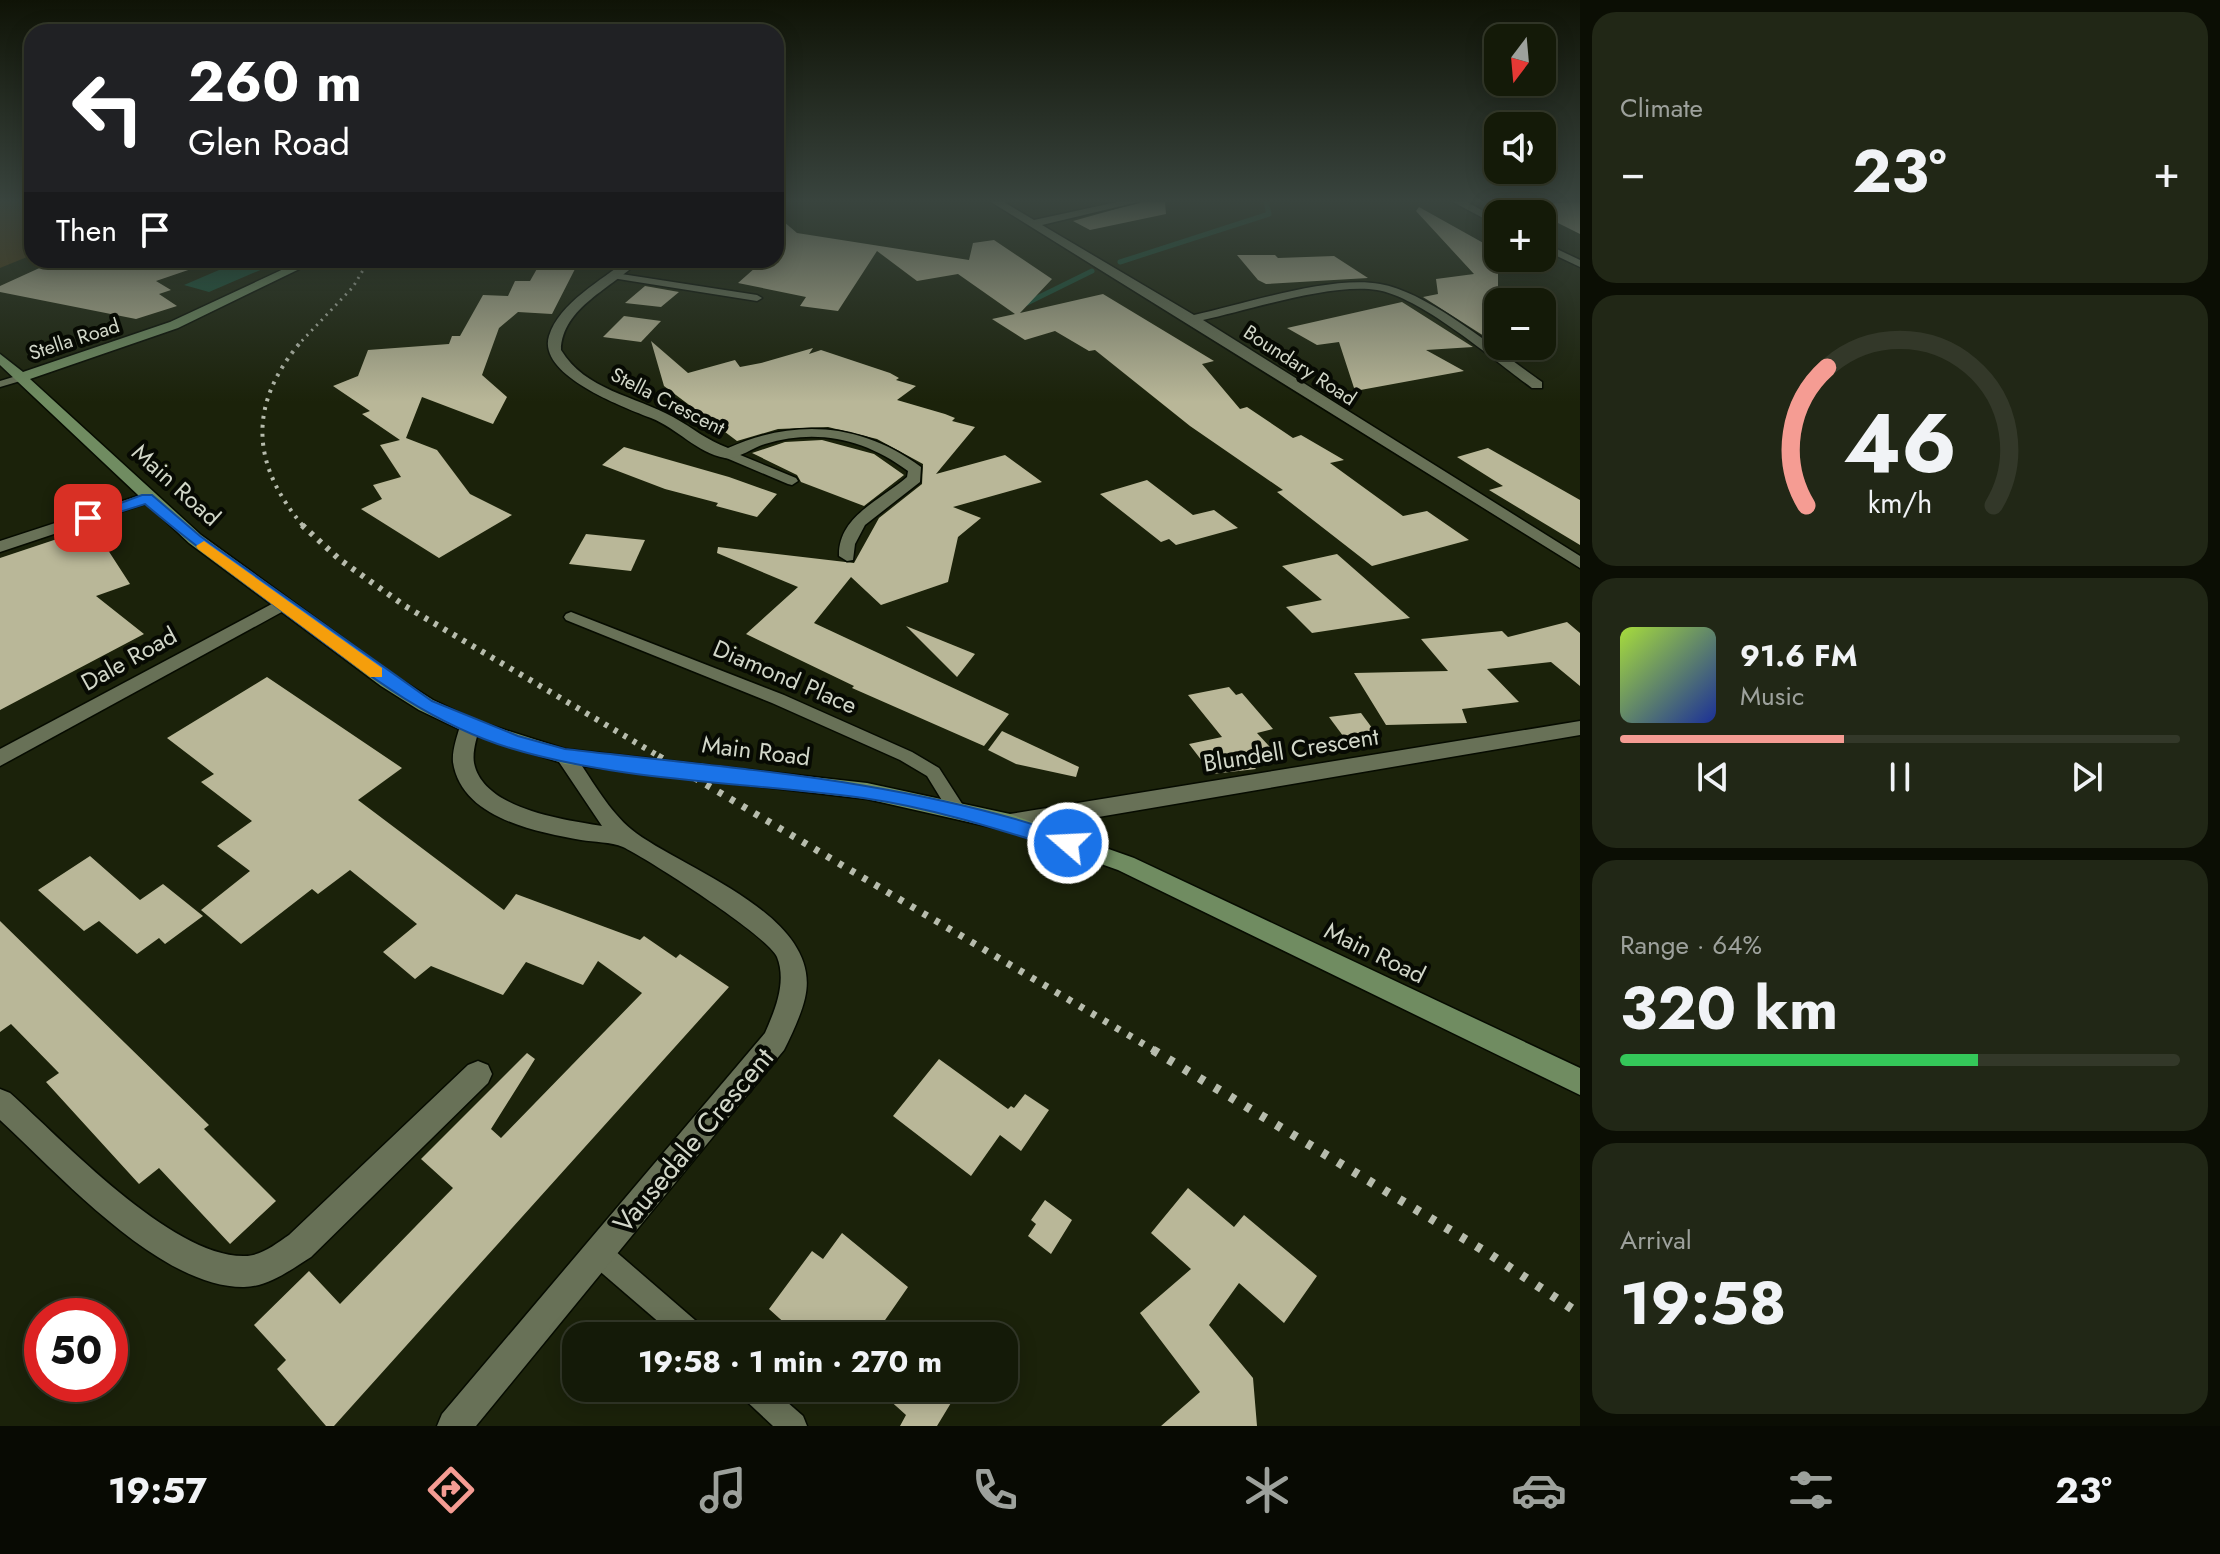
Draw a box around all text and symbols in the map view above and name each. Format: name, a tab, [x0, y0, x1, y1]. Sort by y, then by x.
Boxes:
north arrow	[1484, 24, 1556, 96]
map controls	[1484, 24, 1556, 360]
text: 260 m	[188, 41, 362, 122]
icon: left	[56, 56, 160, 160]
text: Climate	[1620, 89, 1703, 127]
button: sound	[1484, 112, 1556, 184]
text: Glen Road	[188, 116, 350, 168]
text: 23°	[1852, 128, 1947, 215]
text: −	[1620, 140, 1646, 204]
text: +	[2153, 140, 2180, 204]
button: +	[1484, 200, 1556, 272]
icon: arrive	[133, 208, 177, 252]
text: Then	[56, 209, 117, 252]
button: −	[1484, 288, 1556, 360]
street label: Stella Road	[25, 311, 123, 368]
street label: Boundary Road	[1238, 318, 1362, 413]
street label: Stella Crescent	[606, 360, 730, 443]
text: 46	[1843, 383, 1957, 503]
street label: Main Road	[124, 435, 228, 534]
text: km/h	[1868, 482, 1932, 524]
pin	[54, 484, 122, 552]
icon: arrive	[66, 496, 110, 540]
street label: Dale Road	[74, 618, 183, 699]
street label: Diamond Place	[708, 630, 863, 723]
text: 91.6 FM	[1740, 634, 1857, 677]
text: Music	[1740, 677, 1804, 715]
street label: Blundell Crescent	[1201, 718, 1381, 781]
street label: Main Road	[700, 727, 812, 775]
icon: previous	[1691, 755, 1735, 799]
icon: pause	[1878, 755, 1922, 799]
icon: next	[2065, 755, 2109, 799]
position arrow	[1026, 801, 1110, 885]
street label: Main Road	[1319, 913, 1432, 992]
text: Range · 64%	[1620, 926, 1762, 964]
text: 320 km	[1620, 965, 1838, 1052]
street label: Vausedale Crescent	[603, 1038, 784, 1242]
text: Arrival	[1620, 1221, 1692, 1259]
text: 19:58	[1620, 1260, 1786, 1347]
speed limit sign: 50	[24, 1298, 128, 1402]
text: 19:58 · 1 min · 270 m	[638, 1340, 942, 1383]
icon: directions	[423, 1462, 479, 1518]
icon: music	[695, 1462, 751, 1518]
icon: phone	[967, 1462, 1023, 1518]
icon: climate	[1239, 1462, 1295, 1518]
icon: car	[1511, 1462, 1567, 1518]
icon: filters	[1783, 1462, 1839, 1518]
text: 19:57	[108, 1464, 207, 1516]
text: 23°	[2055, 1464, 2112, 1516]

